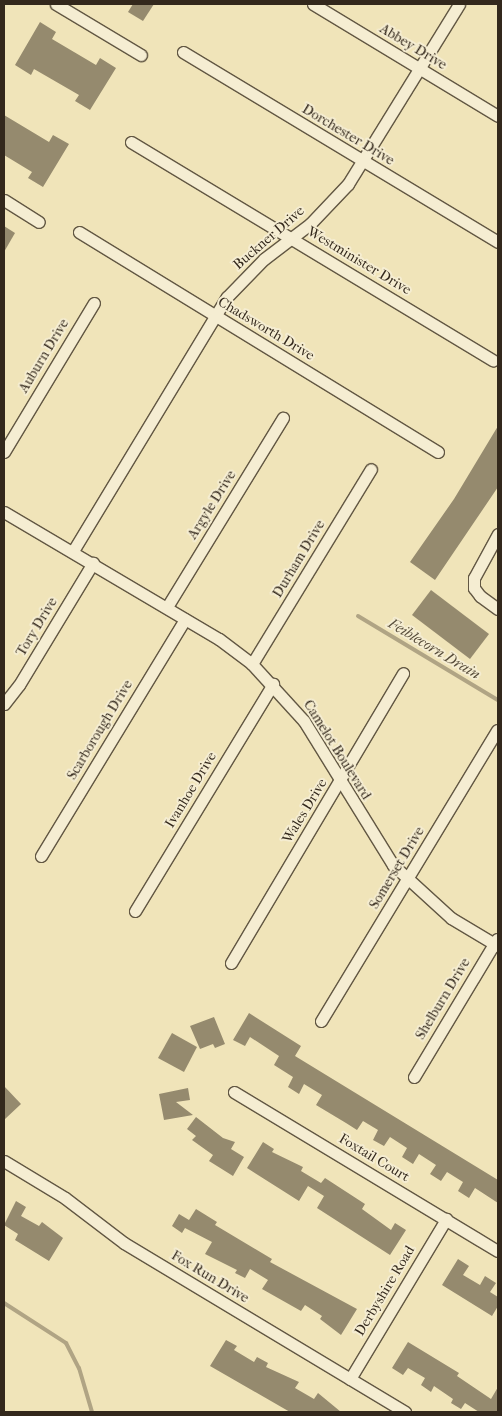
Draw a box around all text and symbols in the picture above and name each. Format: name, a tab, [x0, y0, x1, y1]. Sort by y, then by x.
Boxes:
street label: Abbey Drive	[377, 20, 449, 74]
street label: Dorchester Drive	[299, 101, 397, 169]
street label: Buckner Drive	[230, 203, 308, 273]
street label: Westminister Drive	[304, 223, 414, 299]
street label: Chadsworth Drive	[215, 294, 317, 364]
street label: Auburn Drive	[15, 316, 73, 396]
street label: Argyle Drive	[184, 468, 240, 542]
street label: Durham Drive	[269, 517, 329, 601]
street label: Tory Drive	[13, 594, 61, 660]
water label: Feiblecorn Drain	[385, 614, 483, 684]
street label: Scarborough Drive	[64, 677, 136, 783]
street label: Camelot Boulevard	[300, 697, 374, 803]
street label: Ivanhoe Drive	[162, 749, 220, 831]
street label: Wales Drive	[279, 776, 331, 846]
street label: Somerset Drive	[366, 824, 428, 912]
street label: Shelburn Drive	[412, 955, 474, 1043]
street label: Foxtail Court	[336, 1130, 412, 1186]
street label: Derbyshire Road	[352, 1243, 418, 1339]
street label: Fox Run Drive	[168, 1247, 252, 1307]

